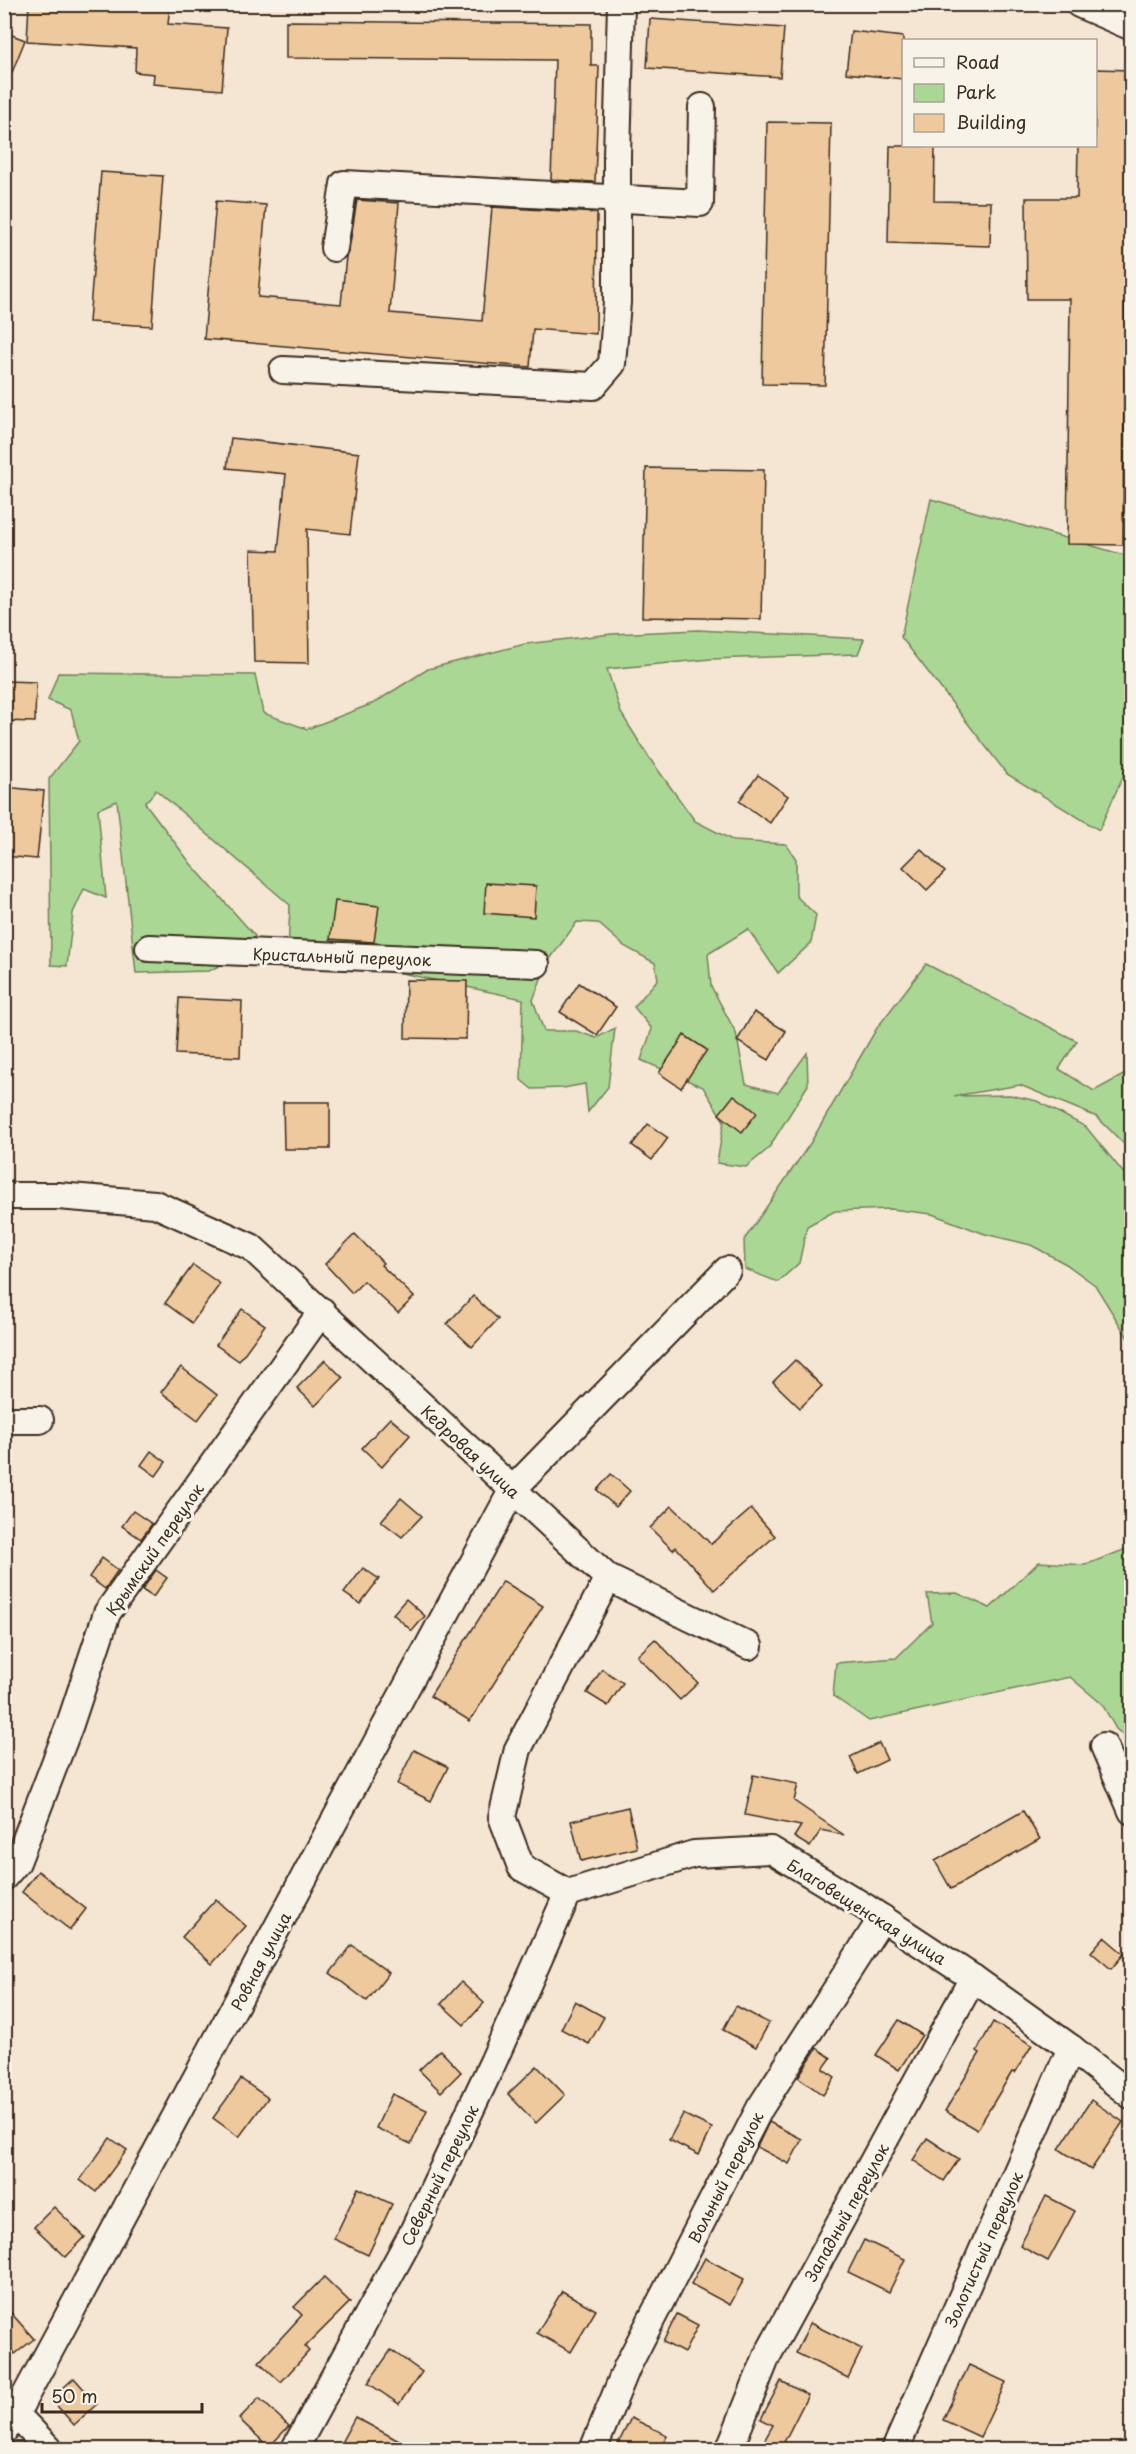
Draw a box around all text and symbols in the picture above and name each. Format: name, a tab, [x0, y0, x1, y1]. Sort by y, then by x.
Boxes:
legend	[902, 39, 1097, 147]
text: Road	[956, 48, 1000, 75]
text: Park	[956, 78, 996, 105]
text: Building	[956, 108, 1026, 135]
street label: Кристальный переулок	[252, 941, 432, 971]
street label: Кедровая улица	[416, 1399, 526, 1503]
street label: Крымский переулок	[99, 1477, 209, 1620]
street label: Благовещенская улица	[783, 1852, 951, 1970]
street label: Ровная улица	[224, 1908, 296, 2014]
street label: Северный переулок	[394, 2100, 484, 2250]
street label: Вольный переулок	[681, 2107, 769, 2247]
street label: Западный переулок	[798, 2138, 894, 2285]
street label: Золотистый переулок	[938, 2167, 1028, 2331]
scale bar	[42, 2376, 202, 2414]
text: 50 m	[51, 2382, 98, 2409]

